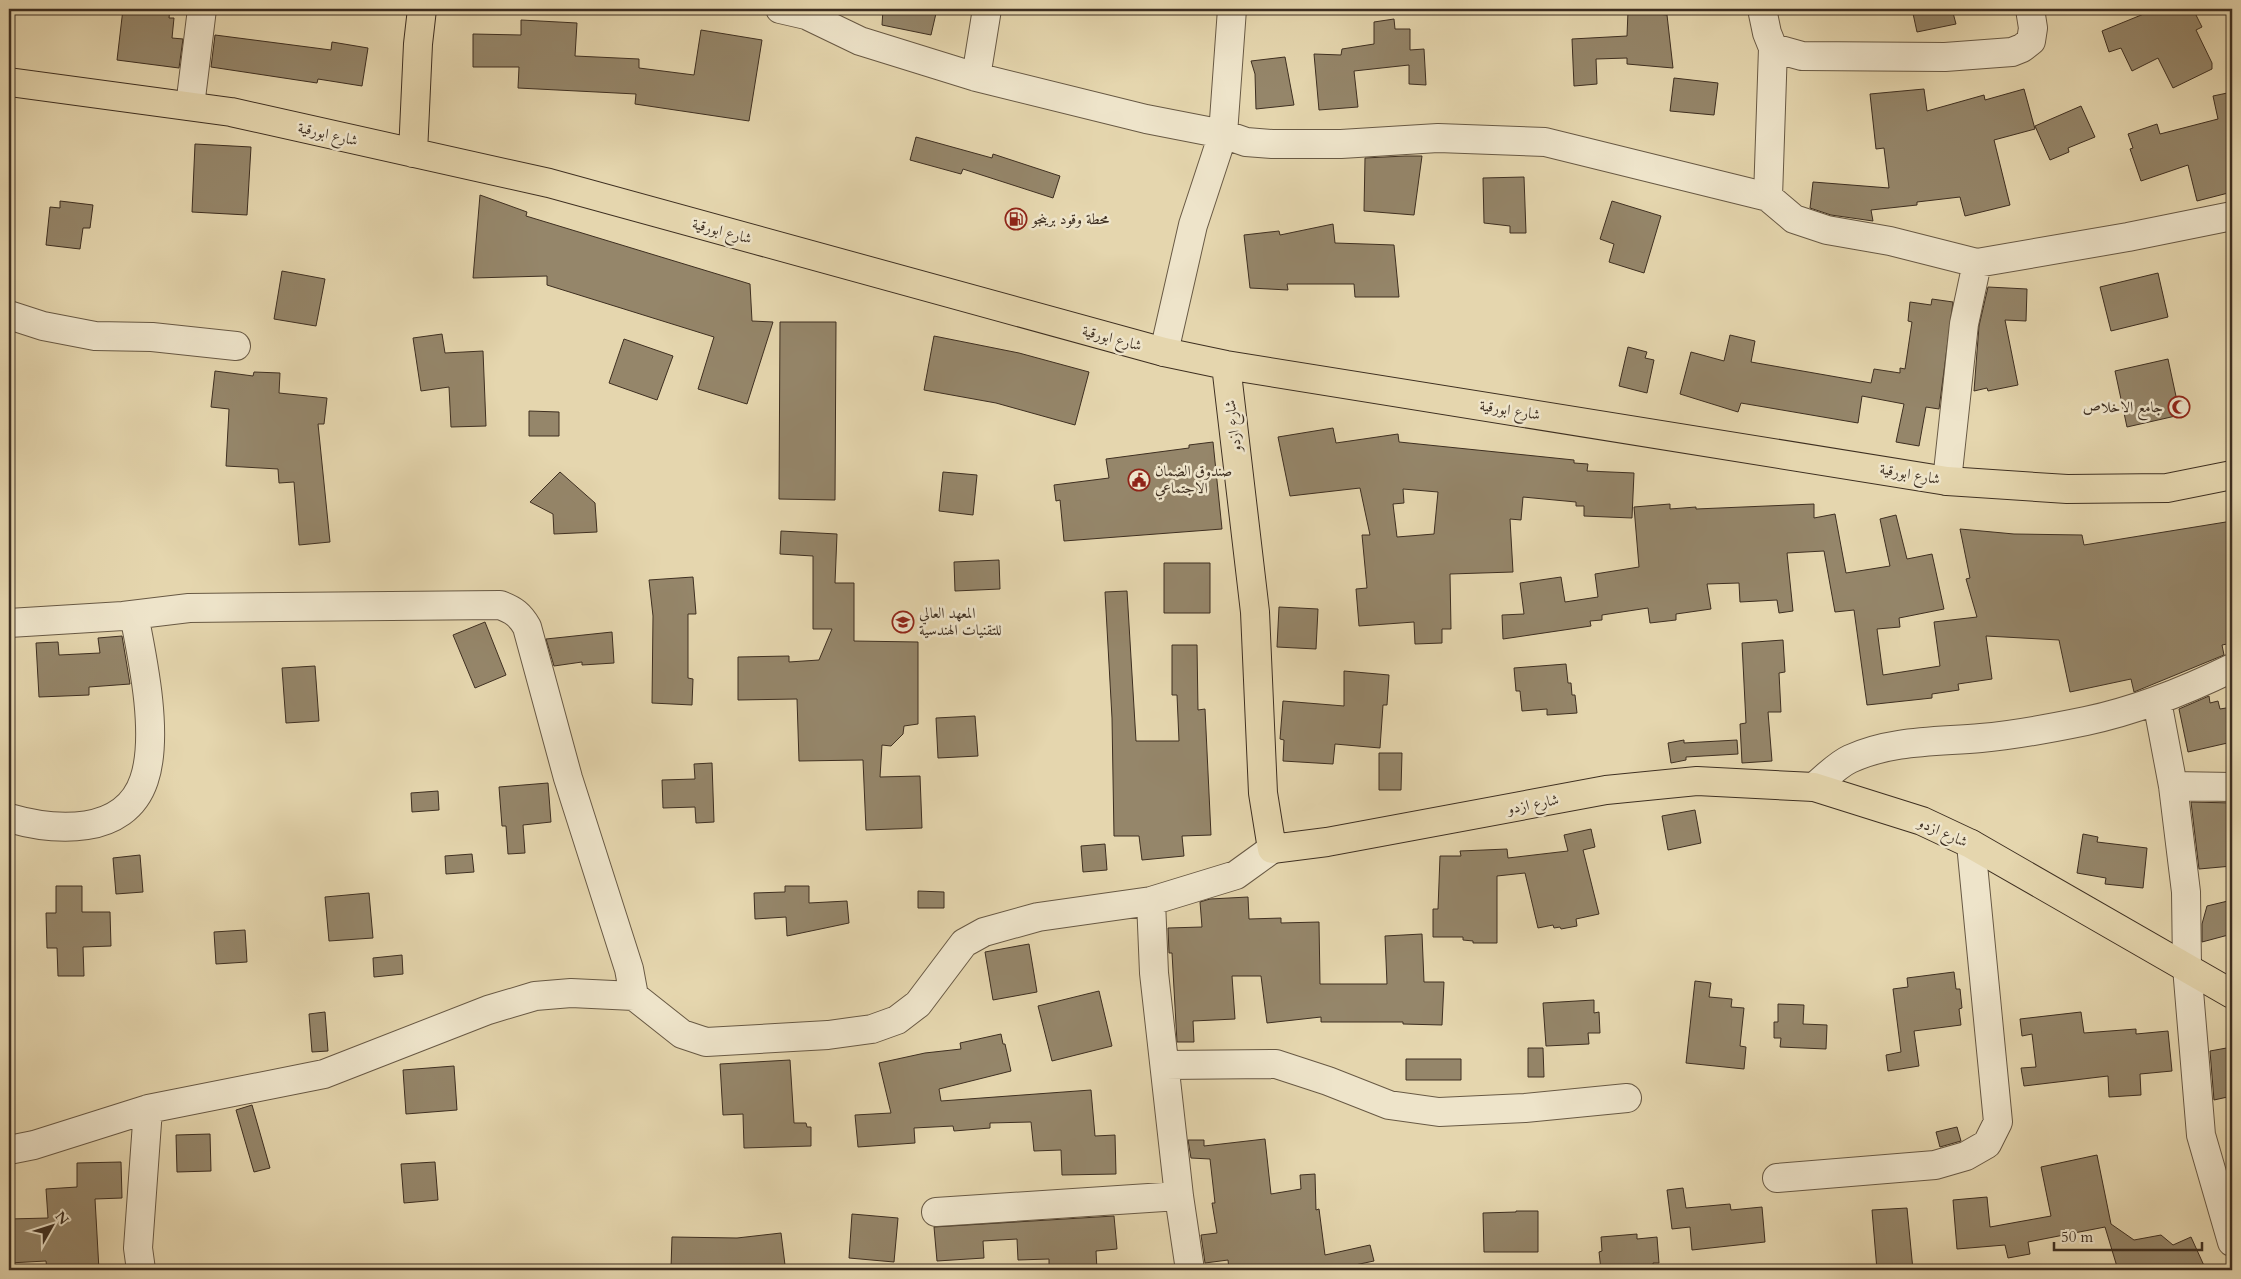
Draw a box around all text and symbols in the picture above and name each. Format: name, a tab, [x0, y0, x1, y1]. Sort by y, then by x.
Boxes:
street label: شارع ابورقية	[295, 117, 360, 154]
fuel station icon: محطة وقود برينجو	[1004, 207, 1028, 231]
place label: محطة وقود برينجو	[1030, 209, 1109, 229]
street label: شارع ابورقية	[689, 213, 754, 251]
street label: شارع ابورقية	[1079, 320, 1144, 358]
street label: شارع ابورقية	[1478, 395, 1542, 428]
mosque icon: جامع الاخلاص	[2167, 395, 2191, 419]
place label: جامع الاخلاص	[2083, 397, 2163, 421]
street label: شارع ازدو	[1220, 399, 1249, 455]
street label: شارع ابورقية	[1878, 459, 1942, 492]
place label: صندوق الضمان الاجتماعي	[1155, 461, 1232, 500]
public building icon: صندوق الضمان الاجتماعي	[1127, 468, 1151, 492]
place label: المعهد العالي للتقنيات الهندسية	[919, 603, 1002, 640]
school or university icon: المعهد العالي للتقنيات الهندسية	[891, 610, 915, 634]
street label: شارع ازدو	[1504, 789, 1561, 822]
street label: شارع ازدو	[1912, 811, 1971, 854]
north arrow	[28, 1202, 78, 1252]
text: N	[51, 1207, 73, 1229]
scale bar	[2054, 1219, 2201, 1251]
text: 50 m	[2061, 1227, 2093, 1247]

